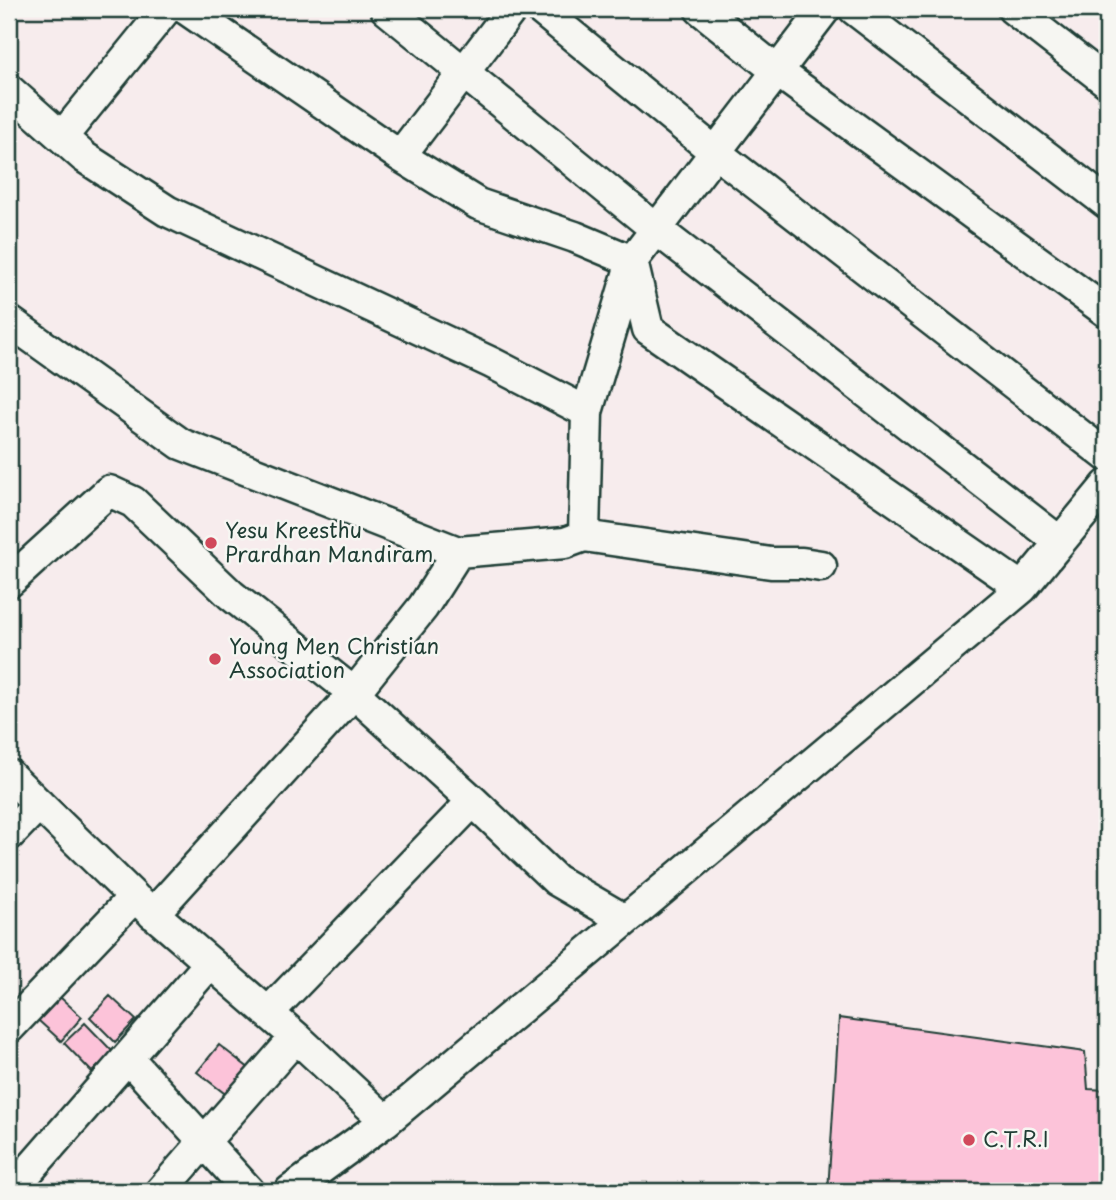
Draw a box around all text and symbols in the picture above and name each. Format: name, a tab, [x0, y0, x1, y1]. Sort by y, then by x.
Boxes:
place label: Yesu Kreesthu Prardhan Mandiram	[225, 513, 433, 569]
marker: Yesu Kreesthu Prardhan Mandiram	[203, 535, 219, 551]
place label: Young Men Christian Association	[229, 629, 439, 685]
marker: Young Men Christian Association	[207, 651, 223, 667]
place label: C.T.R.I	[983, 1122, 1049, 1154]
marker: C.T.R.I	[961, 1132, 977, 1148]

